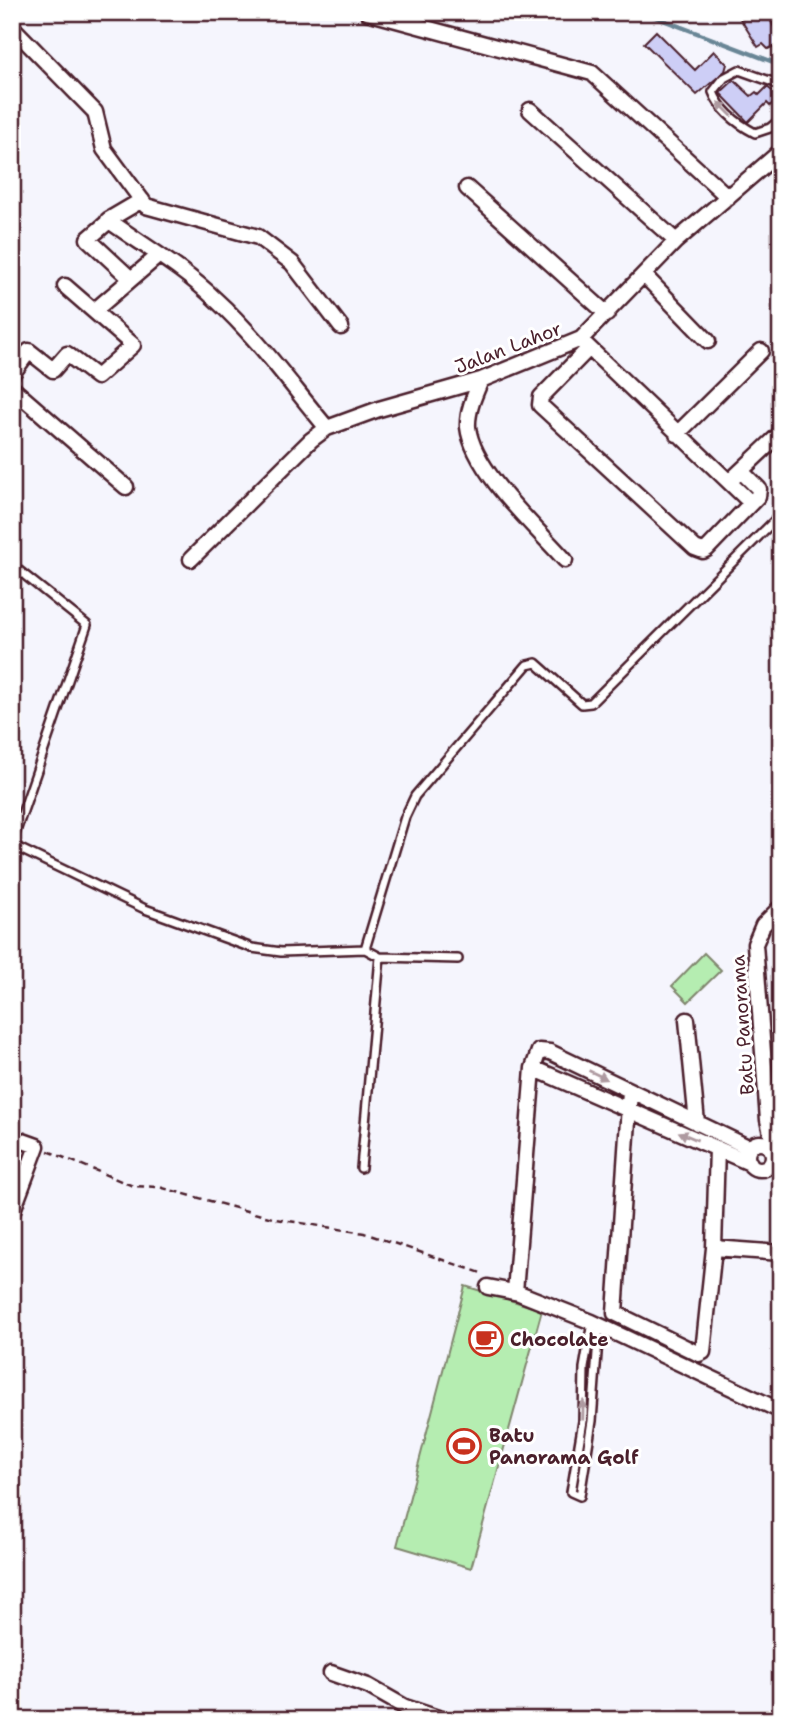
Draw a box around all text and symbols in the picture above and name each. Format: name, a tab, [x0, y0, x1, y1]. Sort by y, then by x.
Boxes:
one-way arrow	[717, 101, 734, 118]
street label: Jalan Lahor	[451, 316, 565, 379]
street label: Batu Panorama	[725, 954, 760, 1096]
one-way arrow	[588, 1070, 608, 1081]
one-way arrow	[677, 1130, 698, 1141]
cafe icon: Chocolate	[467, 1320, 505, 1358]
place label: Chocolate	[510, 1327, 609, 1352]
one-way arrow	[577, 1399, 589, 1421]
place label: Batu Panorama Golf	[489, 1423, 639, 1470]
sports icon: Batu Panorama Golf	[445, 1427, 483, 1465]

